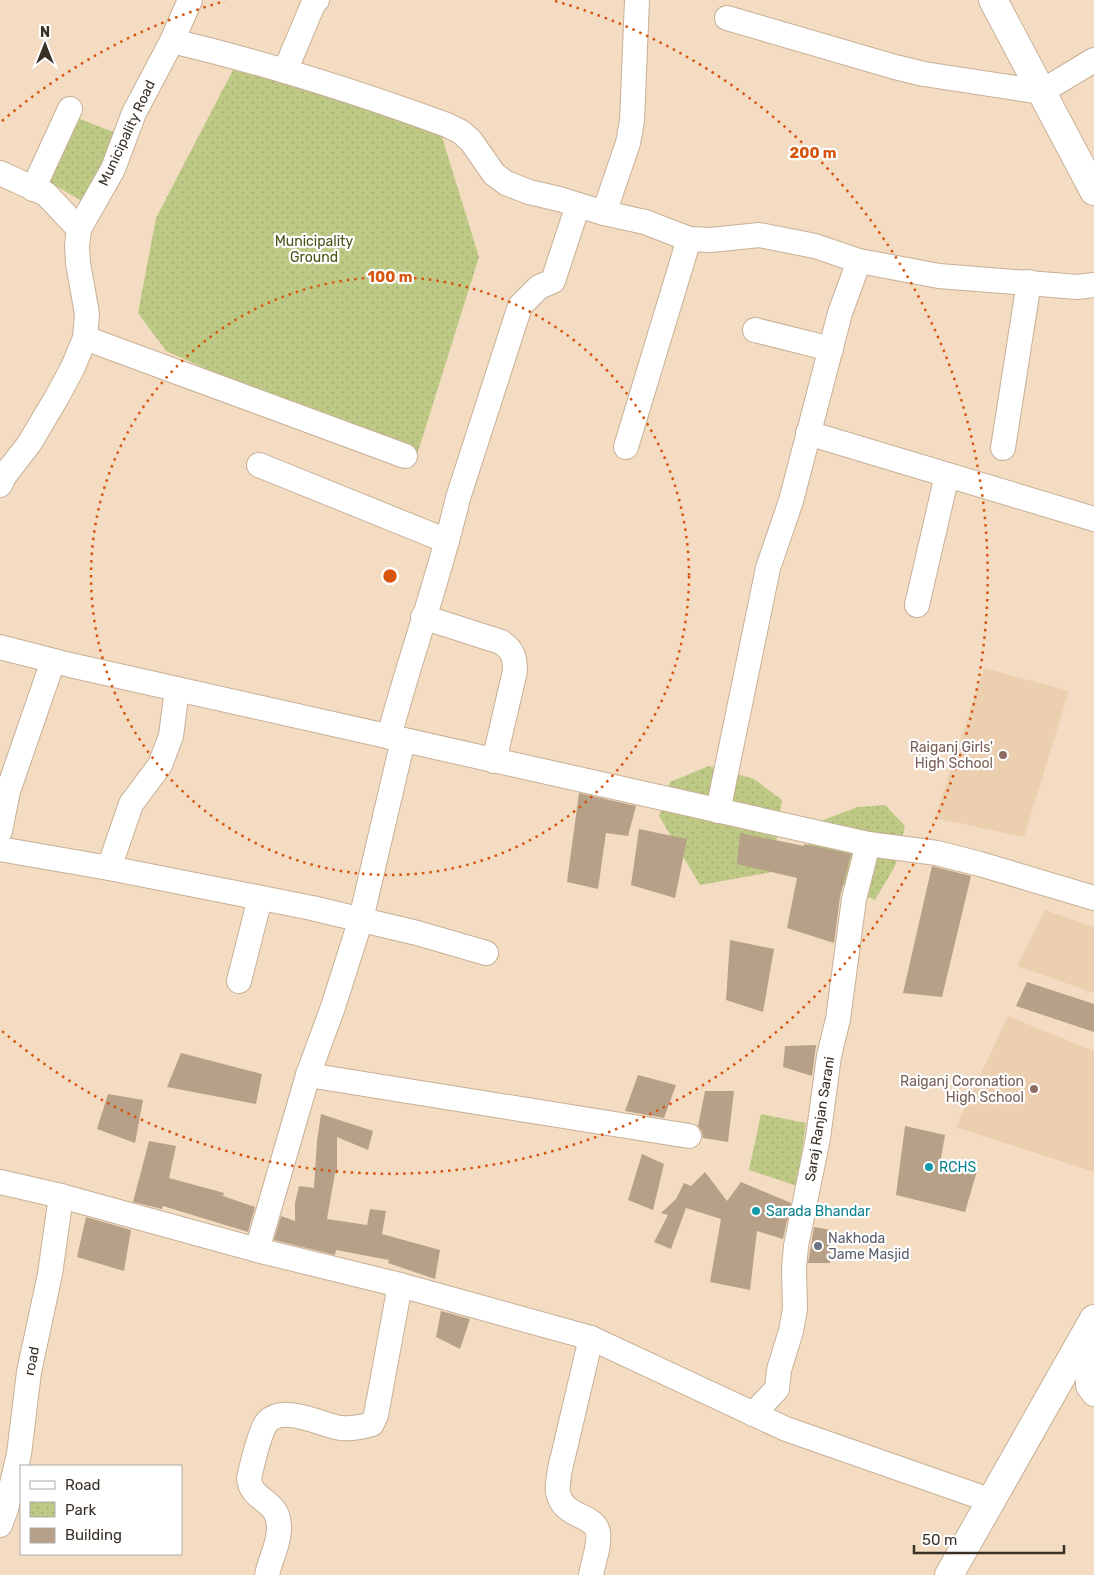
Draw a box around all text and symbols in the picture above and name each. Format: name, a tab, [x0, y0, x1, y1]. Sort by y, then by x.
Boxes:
north arrow	[20, 20, 70, 70]
text: N	[40, 24, 50, 41]
street label: Municipality Road	[95, 77, 159, 189]
text: 200 m	[789, 144, 837, 162]
park label: Municipality Ground	[275, 233, 354, 266]
text: 100 m	[368, 268, 412, 286]
centre of rings	[381, 567, 399, 585]
place label: Raiganj Girls' High School	[910, 739, 993, 772]
marker: Raiganj Girls' High School	[997, 749, 1009, 761]
street label: Saraj Ranjan Sarani	[802, 1055, 838, 1183]
place label: Raiganj Coronation High School	[900, 1073, 1024, 1106]
marker: Raiganj Coronation High School	[1028, 1083, 1040, 1095]
place label: RCHS	[939, 1159, 976, 1176]
marker: RCHS	[923, 1161, 935, 1173]
place label: Sarada Bhandar	[766, 1203, 871, 1220]
marker: Sarada Bhandar	[750, 1205, 762, 1217]
place label: Nakhoda Jame Masjid	[828, 1230, 910, 1263]
marker: Nakhoda Jame Masjid	[812, 1240, 824, 1252]
street label: road	[21, 1345, 43, 1377]
legend	[20, 1465, 182, 1555]
text: Road	[65, 1476, 101, 1494]
text: Park	[65, 1501, 96, 1519]
scale bar	[914, 1522, 1064, 1554]
text: Building	[65, 1526, 122, 1544]
text: 50 m	[922, 1531, 957, 1549]

